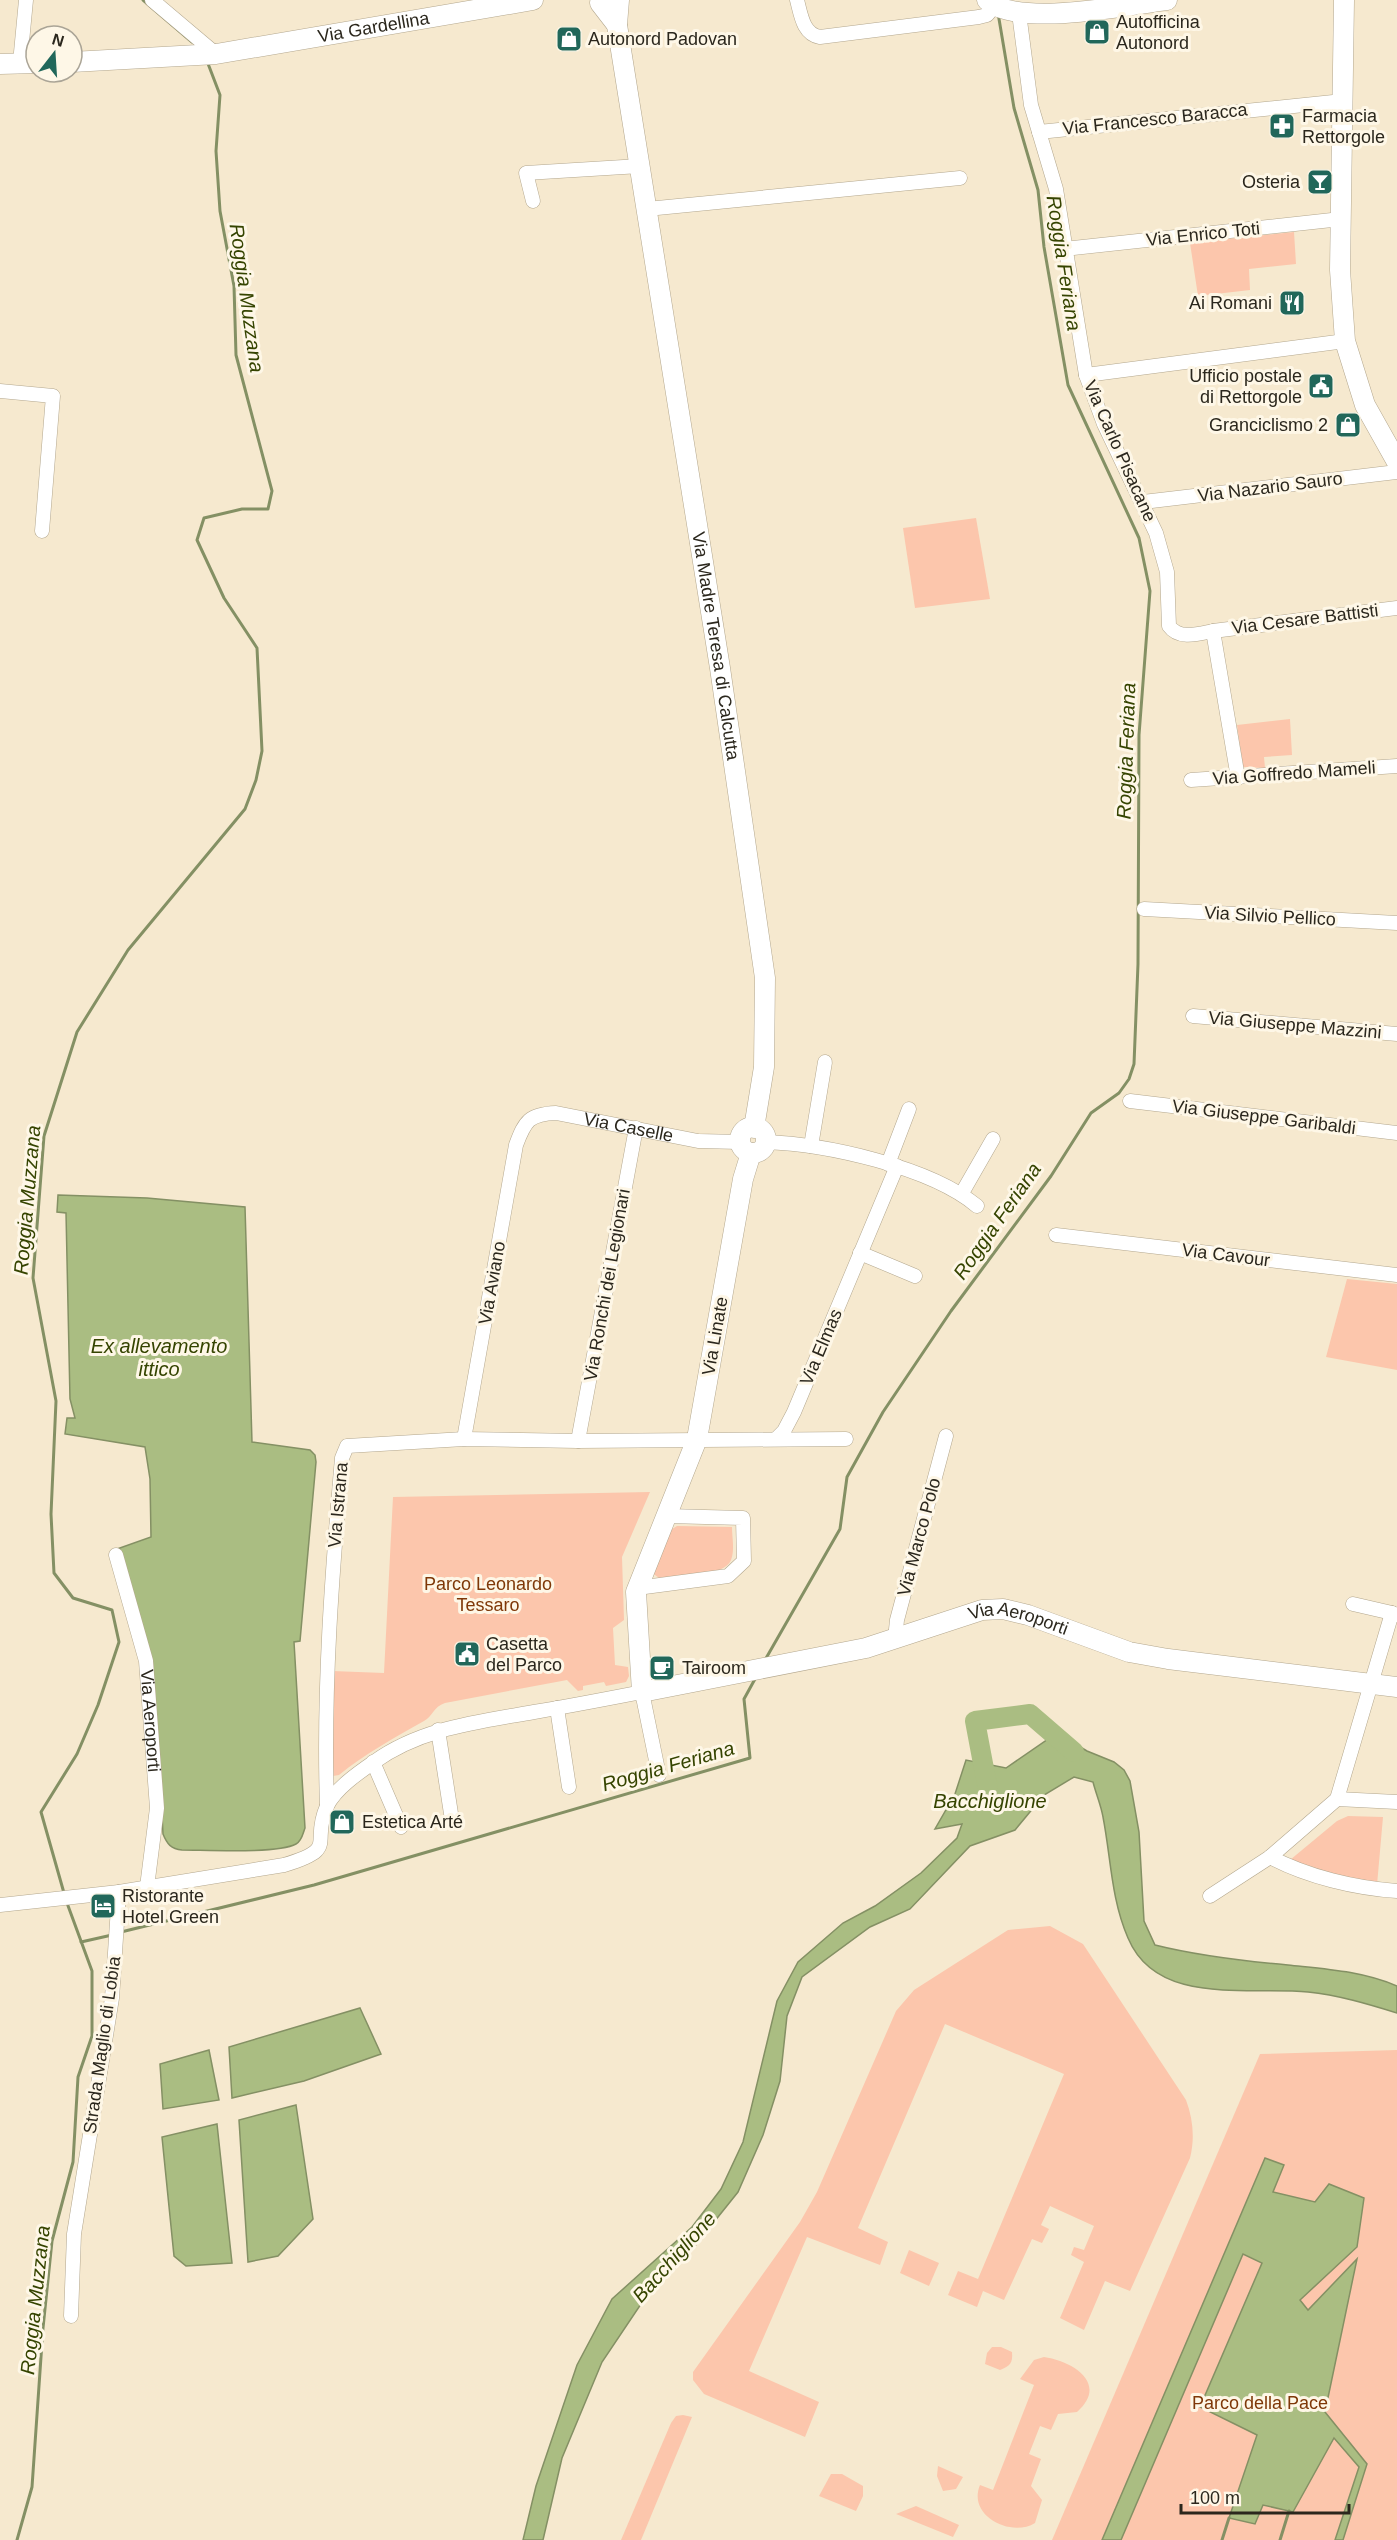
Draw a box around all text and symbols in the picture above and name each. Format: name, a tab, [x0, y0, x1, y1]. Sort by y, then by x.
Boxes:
street label: Via Gardellina	[316, 8, 432, 46]
place label: Autofficina Autonord	[1116, 12, 1201, 53]
shop icon: Autofficina Autonord	[1082, 17, 1112, 47]
north arrow	[24, 24, 84, 84]
shop icon: Autonord Padovan	[554, 24, 584, 54]
place label: Autonord Padovan	[588, 29, 737, 49]
text: N	[50, 30, 66, 50]
street label: Via Francesco Baracca	[1062, 99, 1249, 139]
place label: Farmacia Rettorgole	[1302, 106, 1385, 147]
pharmacy icon: Farmacia Rettorgole	[1267, 111, 1297, 141]
bar icon: Osteria	[1305, 167, 1335, 197]
place label: Osteria	[1242, 172, 1301, 192]
water label: Roggia Feriana	[1042, 194, 1086, 332]
street label: Via Enrico Toti	[1145, 218, 1261, 250]
water label: Roggia Muzzana	[226, 222, 268, 374]
restaurant icon: Ai Romani	[1277, 288, 1307, 318]
place label: Ai Romani	[1189, 293, 1272, 313]
place label: Ufficio postale di Rettorgole	[1189, 366, 1302, 407]
public building icon: Ufficio postale di Rettorgole	[1306, 371, 1336, 401]
street label: Via Carlo Pisacane	[1080, 377, 1160, 525]
shop icon: Granciclismo 2	[1333, 410, 1363, 440]
place label: Granciclismo 2	[1209, 415, 1328, 435]
street label: Via Nazario Sauro	[1196, 468, 1344, 506]
street label: Via Madre Teresa di Calcutta	[688, 531, 743, 762]
street label: Via Cesare Battisti	[1230, 600, 1380, 638]
water label: Roggia Feriana	[1113, 682, 1139, 820]
street label: Via Goffredo Mameli	[1212, 757, 1376, 789]
street label: Via Silvio Pellico	[1204, 903, 1336, 929]
street label: Via Giuseppe Mazzini	[1208, 1007, 1382, 1043]
street label: Via Giuseppe Garibaldi	[1171, 1096, 1357, 1138]
street label: Via Caselle	[582, 1109, 675, 1146]
water label: Roggia Muzzana	[10, 1124, 44, 1276]
water label: Roggia Feriana	[949, 1159, 1045, 1283]
street label: Via Ronchi dei Legionari	[580, 1187, 634, 1383]
street label: Via Aviano	[475, 1240, 509, 1326]
street label: Via Cavour	[1181, 1240, 1271, 1270]
street label: Via Linate	[698, 1295, 732, 1377]
street label: Via Elmas	[796, 1306, 846, 1388]
water label: Ex allevamento ittico	[91, 1335, 227, 1380]
street label: Via Istrana	[324, 1460, 352, 1549]
street label: Via Marco Polo	[894, 1476, 944, 1598]
park label: Parco Leonardo Tessaro	[424, 1574, 552, 1615]
street label: Via Aeroporti	[966, 1598, 1071, 1639]
place label: Casetta del Parco	[486, 1634, 562, 1675]
public building icon: Casetta del Parco	[452, 1639, 482, 1669]
cafe icon: Tairoom	[647, 1653, 677, 1683]
place label: Tairoom	[682, 1658, 746, 1678]
street label: Via Aeroporti	[137, 1669, 164, 1773]
water label: Roggia Feriana	[599, 1737, 737, 1795]
water label: Bacchiglione	[933, 1790, 1047, 1812]
shop icon: Estetica Arté	[327, 1807, 357, 1837]
place label: Estetica Arté	[362, 1812, 463, 1832]
place label: Ristorante Hotel Green	[122, 1886, 219, 1927]
hotel icon: Ristorante Hotel Green	[88, 1891, 118, 1921]
street label: Strada Maglio di Lobia	[80, 1954, 125, 2135]
water label: Bacchiglione	[628, 2207, 720, 2307]
water label: Roggia Muzzana	[16, 2224, 54, 2376]
park label: Parco della Pace	[1192, 2393, 1328, 2413]
scale bar	[1181, 2477, 1349, 2515]
text: 100 m	[1190, 2488, 1240, 2508]

